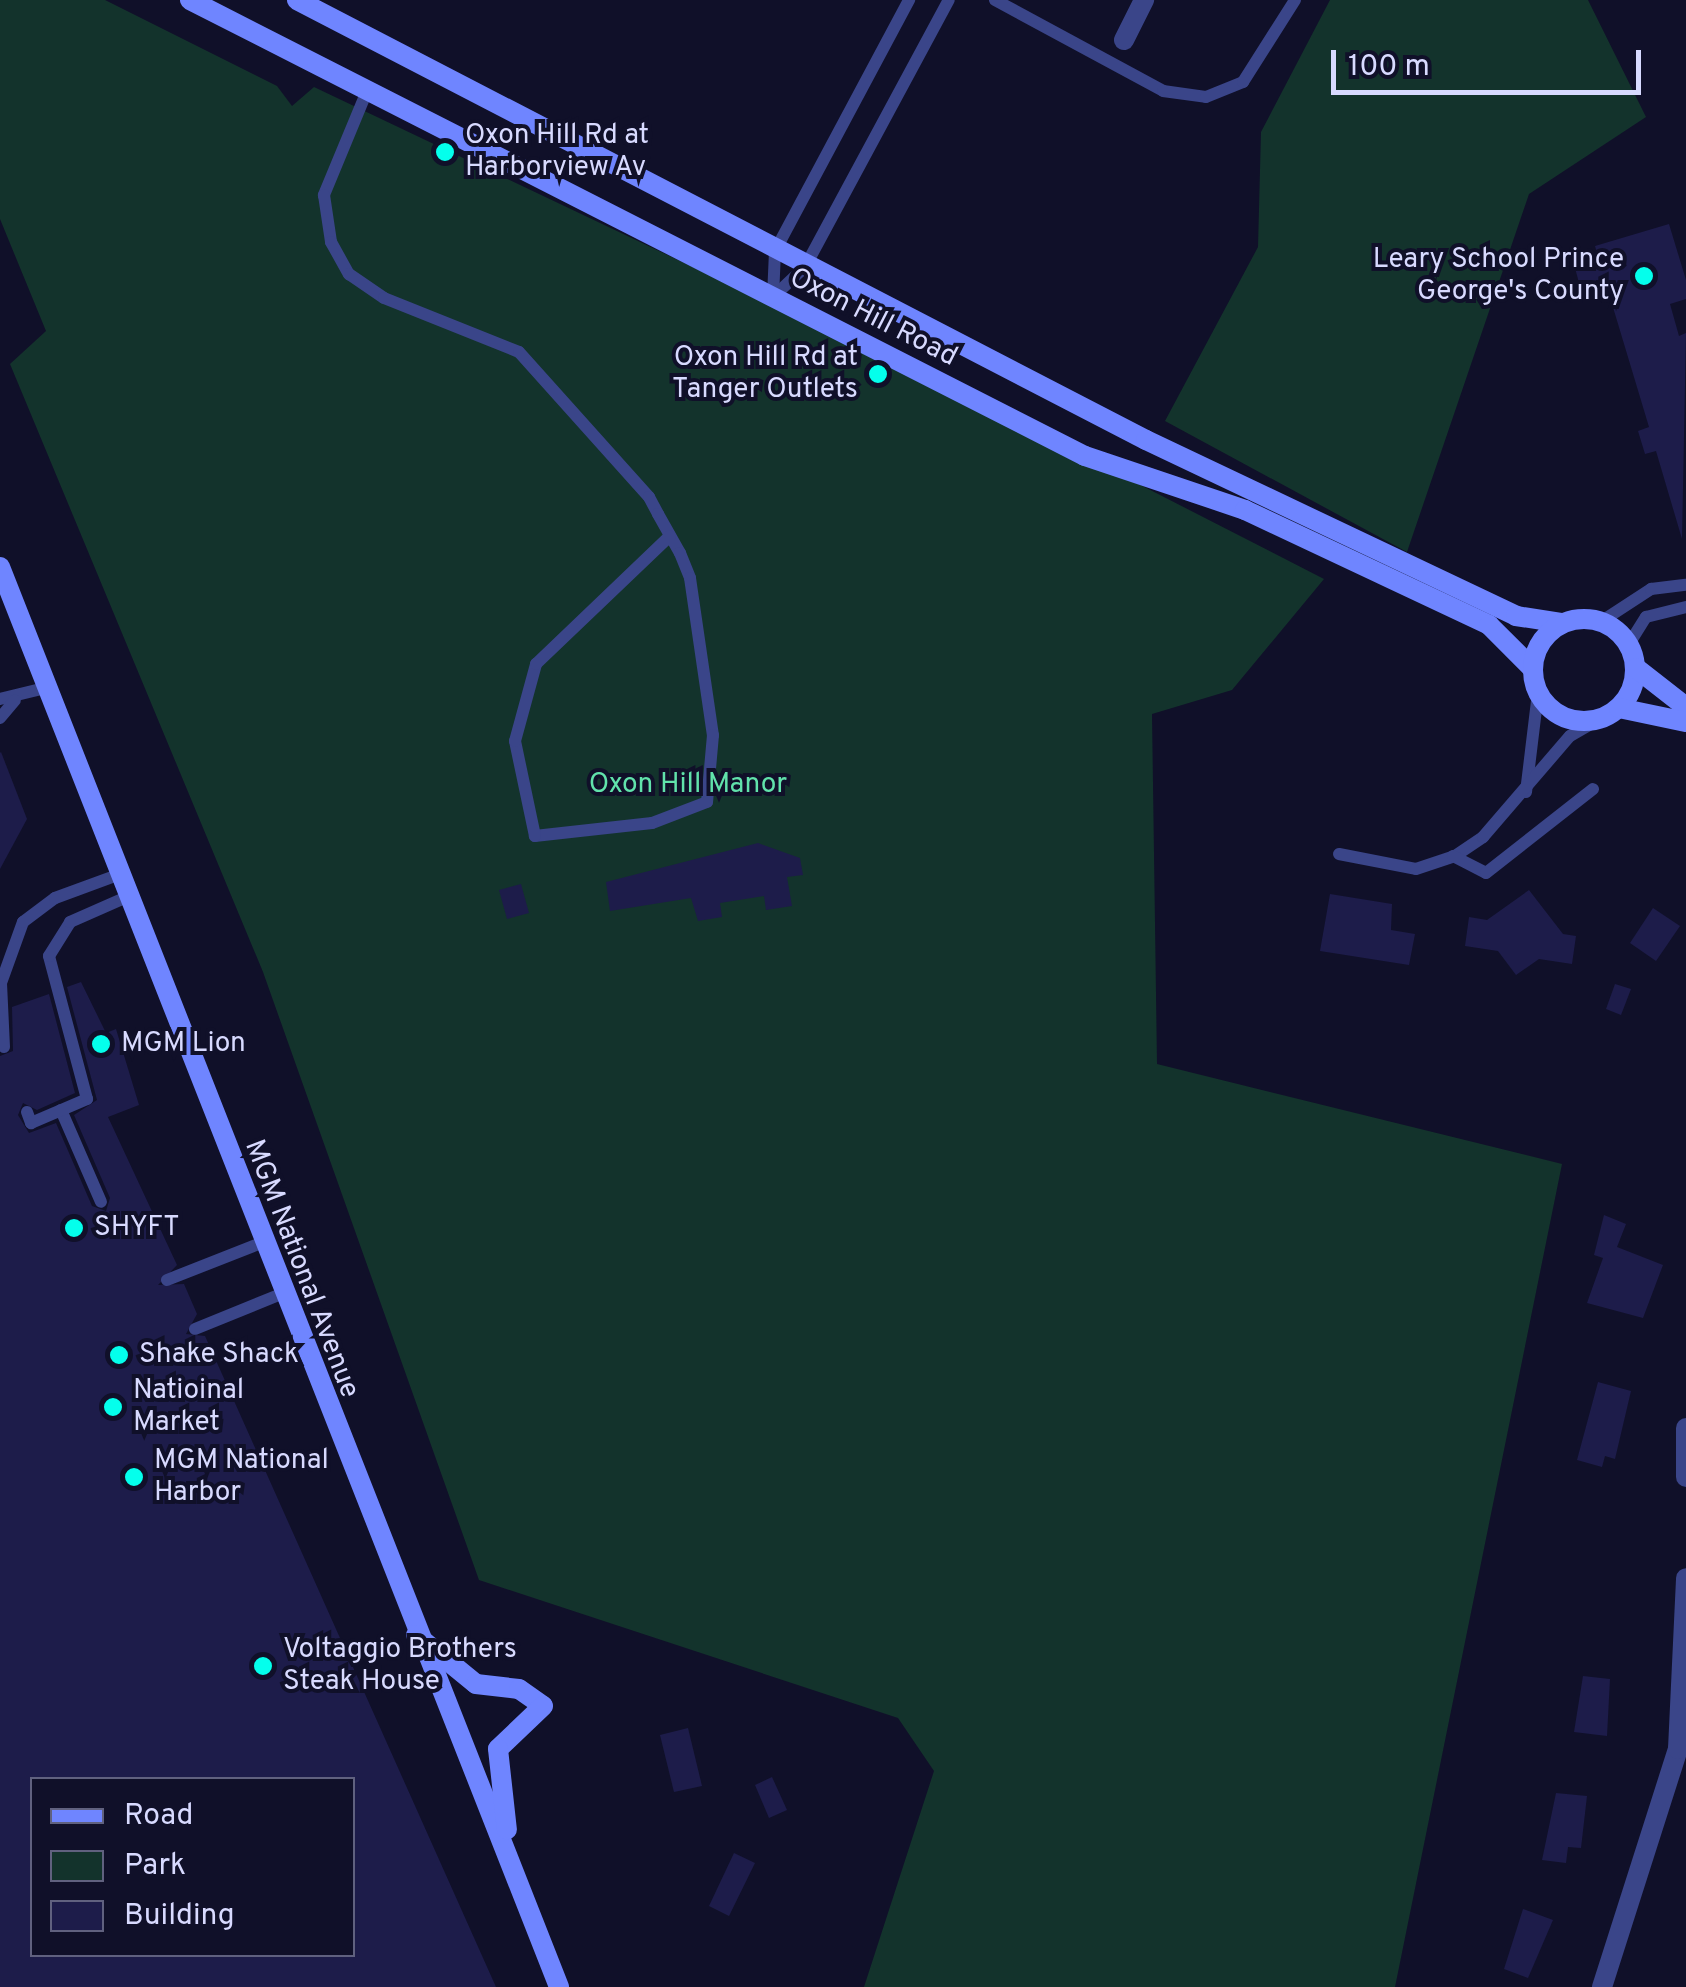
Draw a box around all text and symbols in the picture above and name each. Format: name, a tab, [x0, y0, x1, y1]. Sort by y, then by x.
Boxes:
scale bar	[1336, 30, 1646, 92]
text: 100 m	[1348, 49, 1430, 86]
place label: Oxon Hill Rd at Harborview Av	[465, 119, 649, 185]
marker: Oxon Hill Rd at Harborview Av	[434, 141, 456, 163]
place label: Leary School Prince George's County	[1373, 243, 1624, 309]
street label: Oxon Hill Road	[783, 261, 963, 375]
marker: Leary School Prince George's County	[1633, 265, 1655, 287]
place label: Oxon Hill Rd at Tanger Outlets	[672, 341, 858, 407]
marker: Oxon Hill Rd at Tanger Outlets	[867, 363, 889, 385]
park label: Oxon Hill Manor	[589, 768, 787, 802]
place label: MGM Lion	[121, 1027, 246, 1061]
marker: MGM Lion	[90, 1033, 112, 1055]
street label: MGM National Avenue	[236, 1135, 366, 1403]
place label: SHYFT	[94, 1211, 180, 1245]
marker: SHYFT	[63, 1217, 85, 1239]
place label: Shake Shack	[139, 1338, 299, 1372]
marker: Shake Shack	[108, 1344, 130, 1366]
place label: Natioinal Market	[133, 1374, 244, 1440]
marker: Natioinal Market	[102, 1396, 124, 1418]
place label: MGM National Harbor	[154, 1444, 329, 1510]
marker: MGM National Harbor	[123, 1466, 145, 1488]
place label: Voltaggio Brothers Steak House	[283, 1633, 517, 1699]
marker: Voltaggio Brothers Steak House	[252, 1655, 274, 1677]
legend	[30, 1777, 355, 1957]
text: Road	[124, 1798, 193, 1835]
text: Park	[124, 1848, 186, 1885]
text: Building	[124, 1898, 235, 1935]

